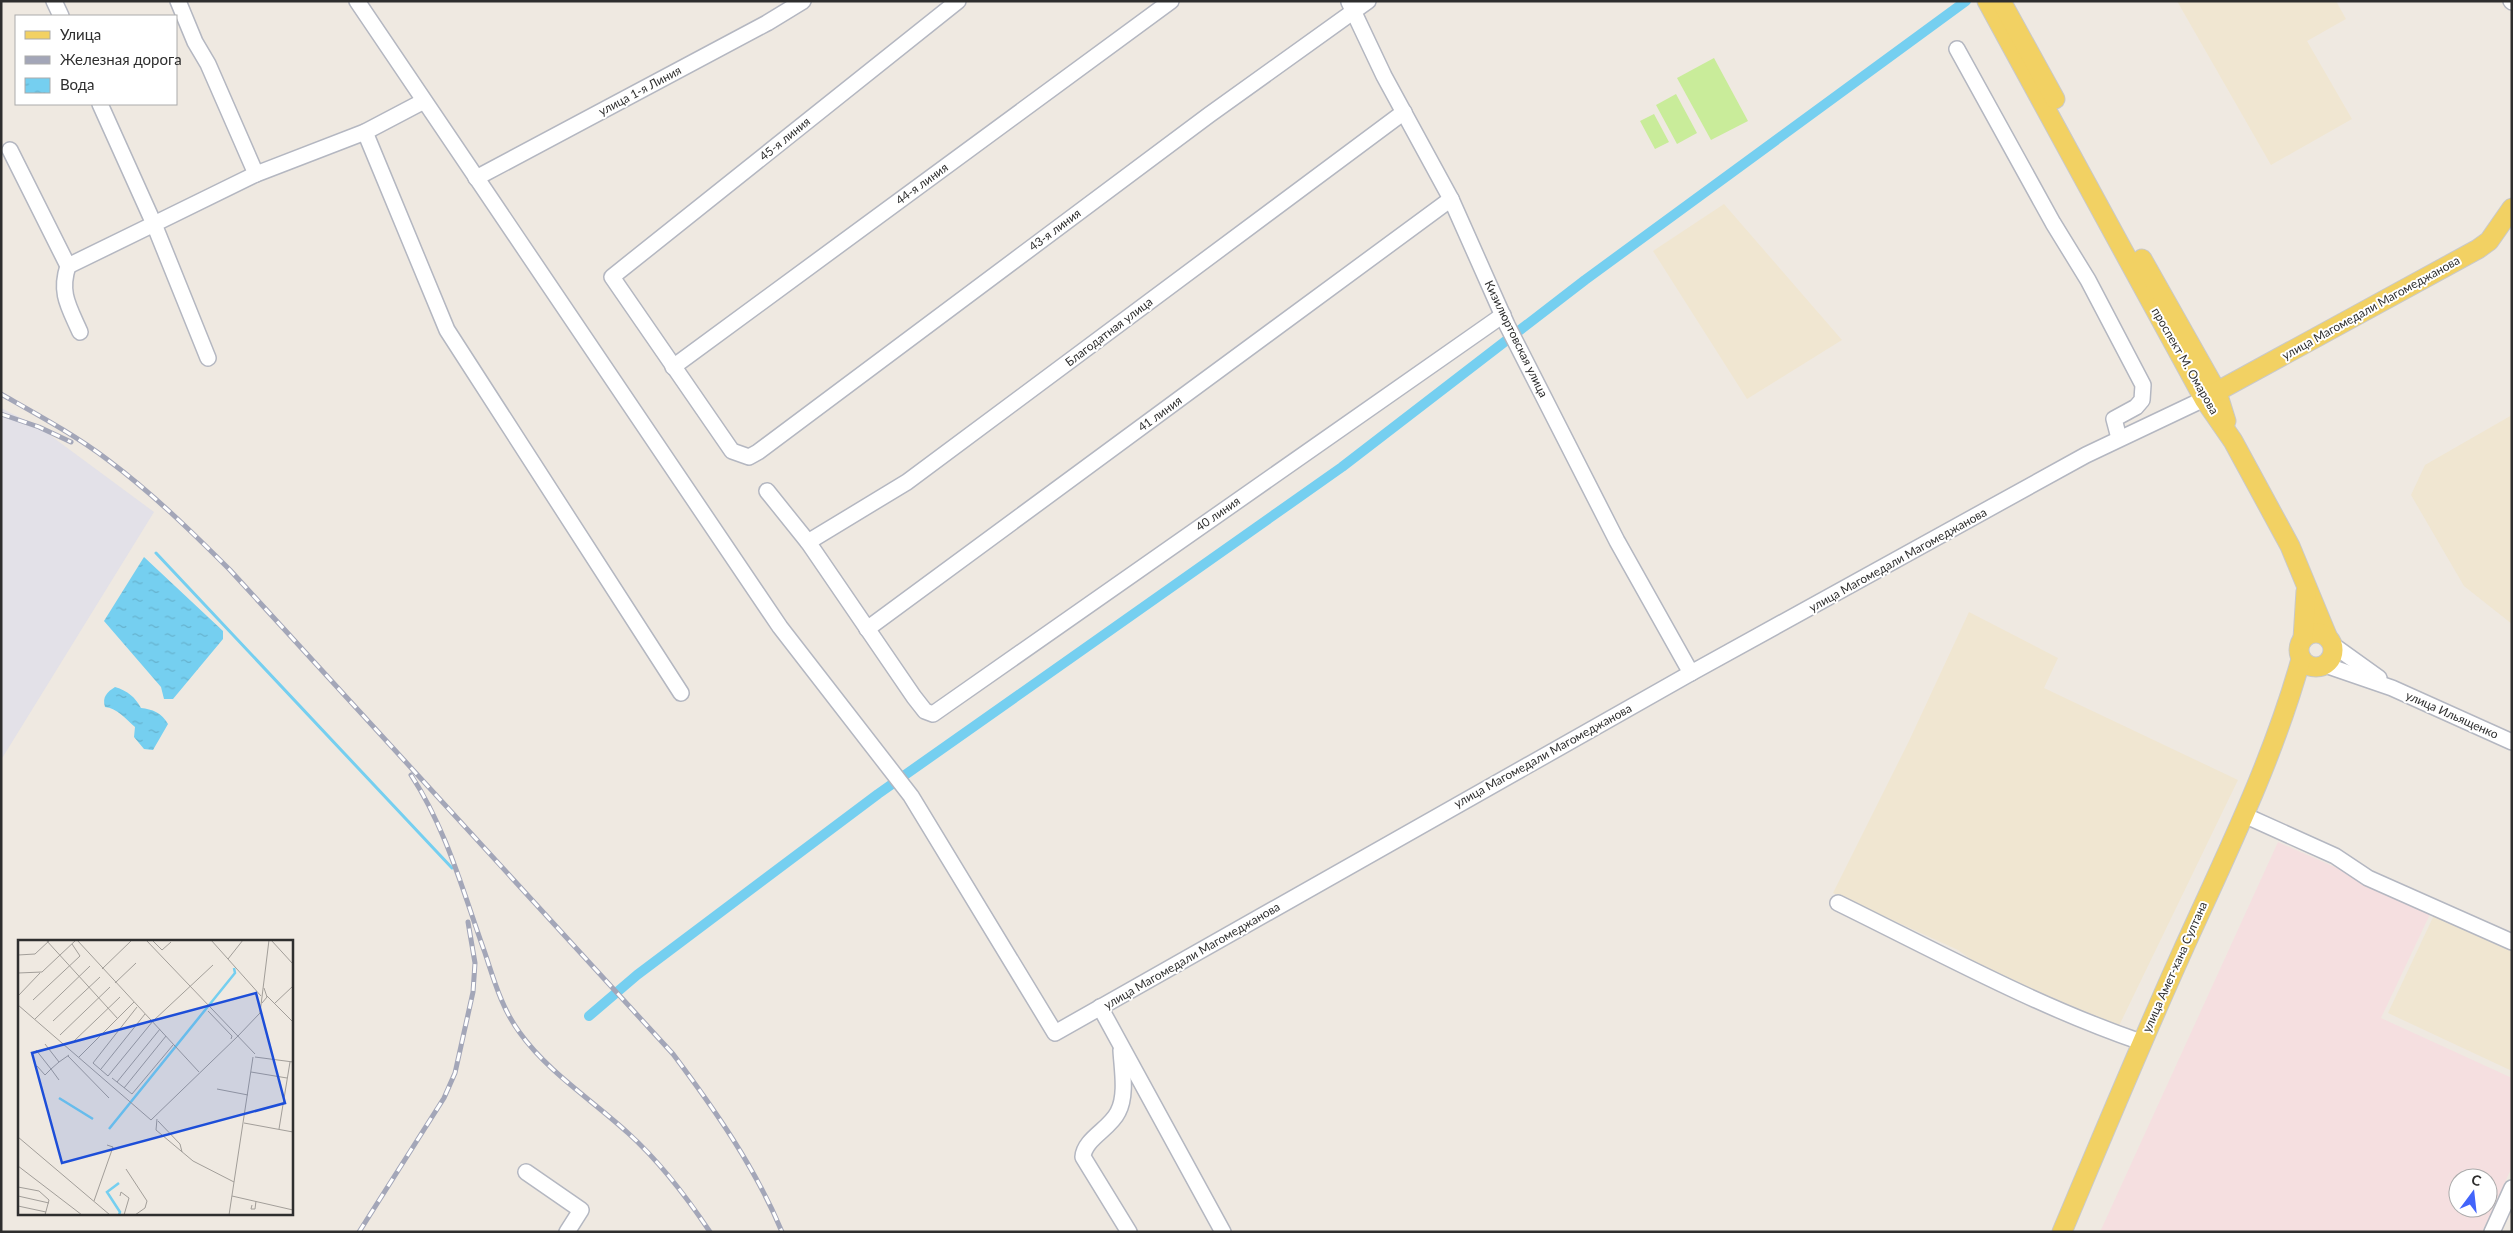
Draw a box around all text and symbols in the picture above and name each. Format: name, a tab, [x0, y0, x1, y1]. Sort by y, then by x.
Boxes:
legend	[15, 15, 178, 105]
text: Улица	[60, 25, 101, 43]
text: Железная дорога	[60, 50, 182, 68]
street label: улица 1-я Линия	[596, 62, 684, 119]
text: Вода	[60, 75, 95, 93]
street label: 45-я линия	[756, 114, 813, 164]
street label: 44-я линия	[893, 160, 951, 208]
street label: 43-я линия	[1026, 205, 1084, 254]
street label: улица Магомедали Магомеджанова	[2279, 252, 2462, 363]
street label: Кизилюртовская улица	[1482, 278, 1551, 400]
street label: Благодатная улица	[1062, 294, 1155, 369]
street label: проспект М. Омарова	[2149, 305, 2222, 417]
street label: 41 линия	[1135, 393, 1185, 435]
street label: 40 линия	[1193, 493, 1243, 534]
street label: улица Магомедали Магомеджановa	[1806, 504, 1989, 615]
street label: улица Ильященко	[2404, 687, 2501, 742]
street label: улица Магомедали Магомеджановa	[1451, 700, 1634, 811]
street label: улица Магомедали Магомеджановa	[1101, 899, 1283, 1012]
street label: улица Амет-хана Султана	[2139, 899, 2210, 1035]
inset map	[18, 940, 292, 1216]
north arrow	[2448, 1168, 2498, 1218]
text: С	[2470, 1171, 2484, 1190]

